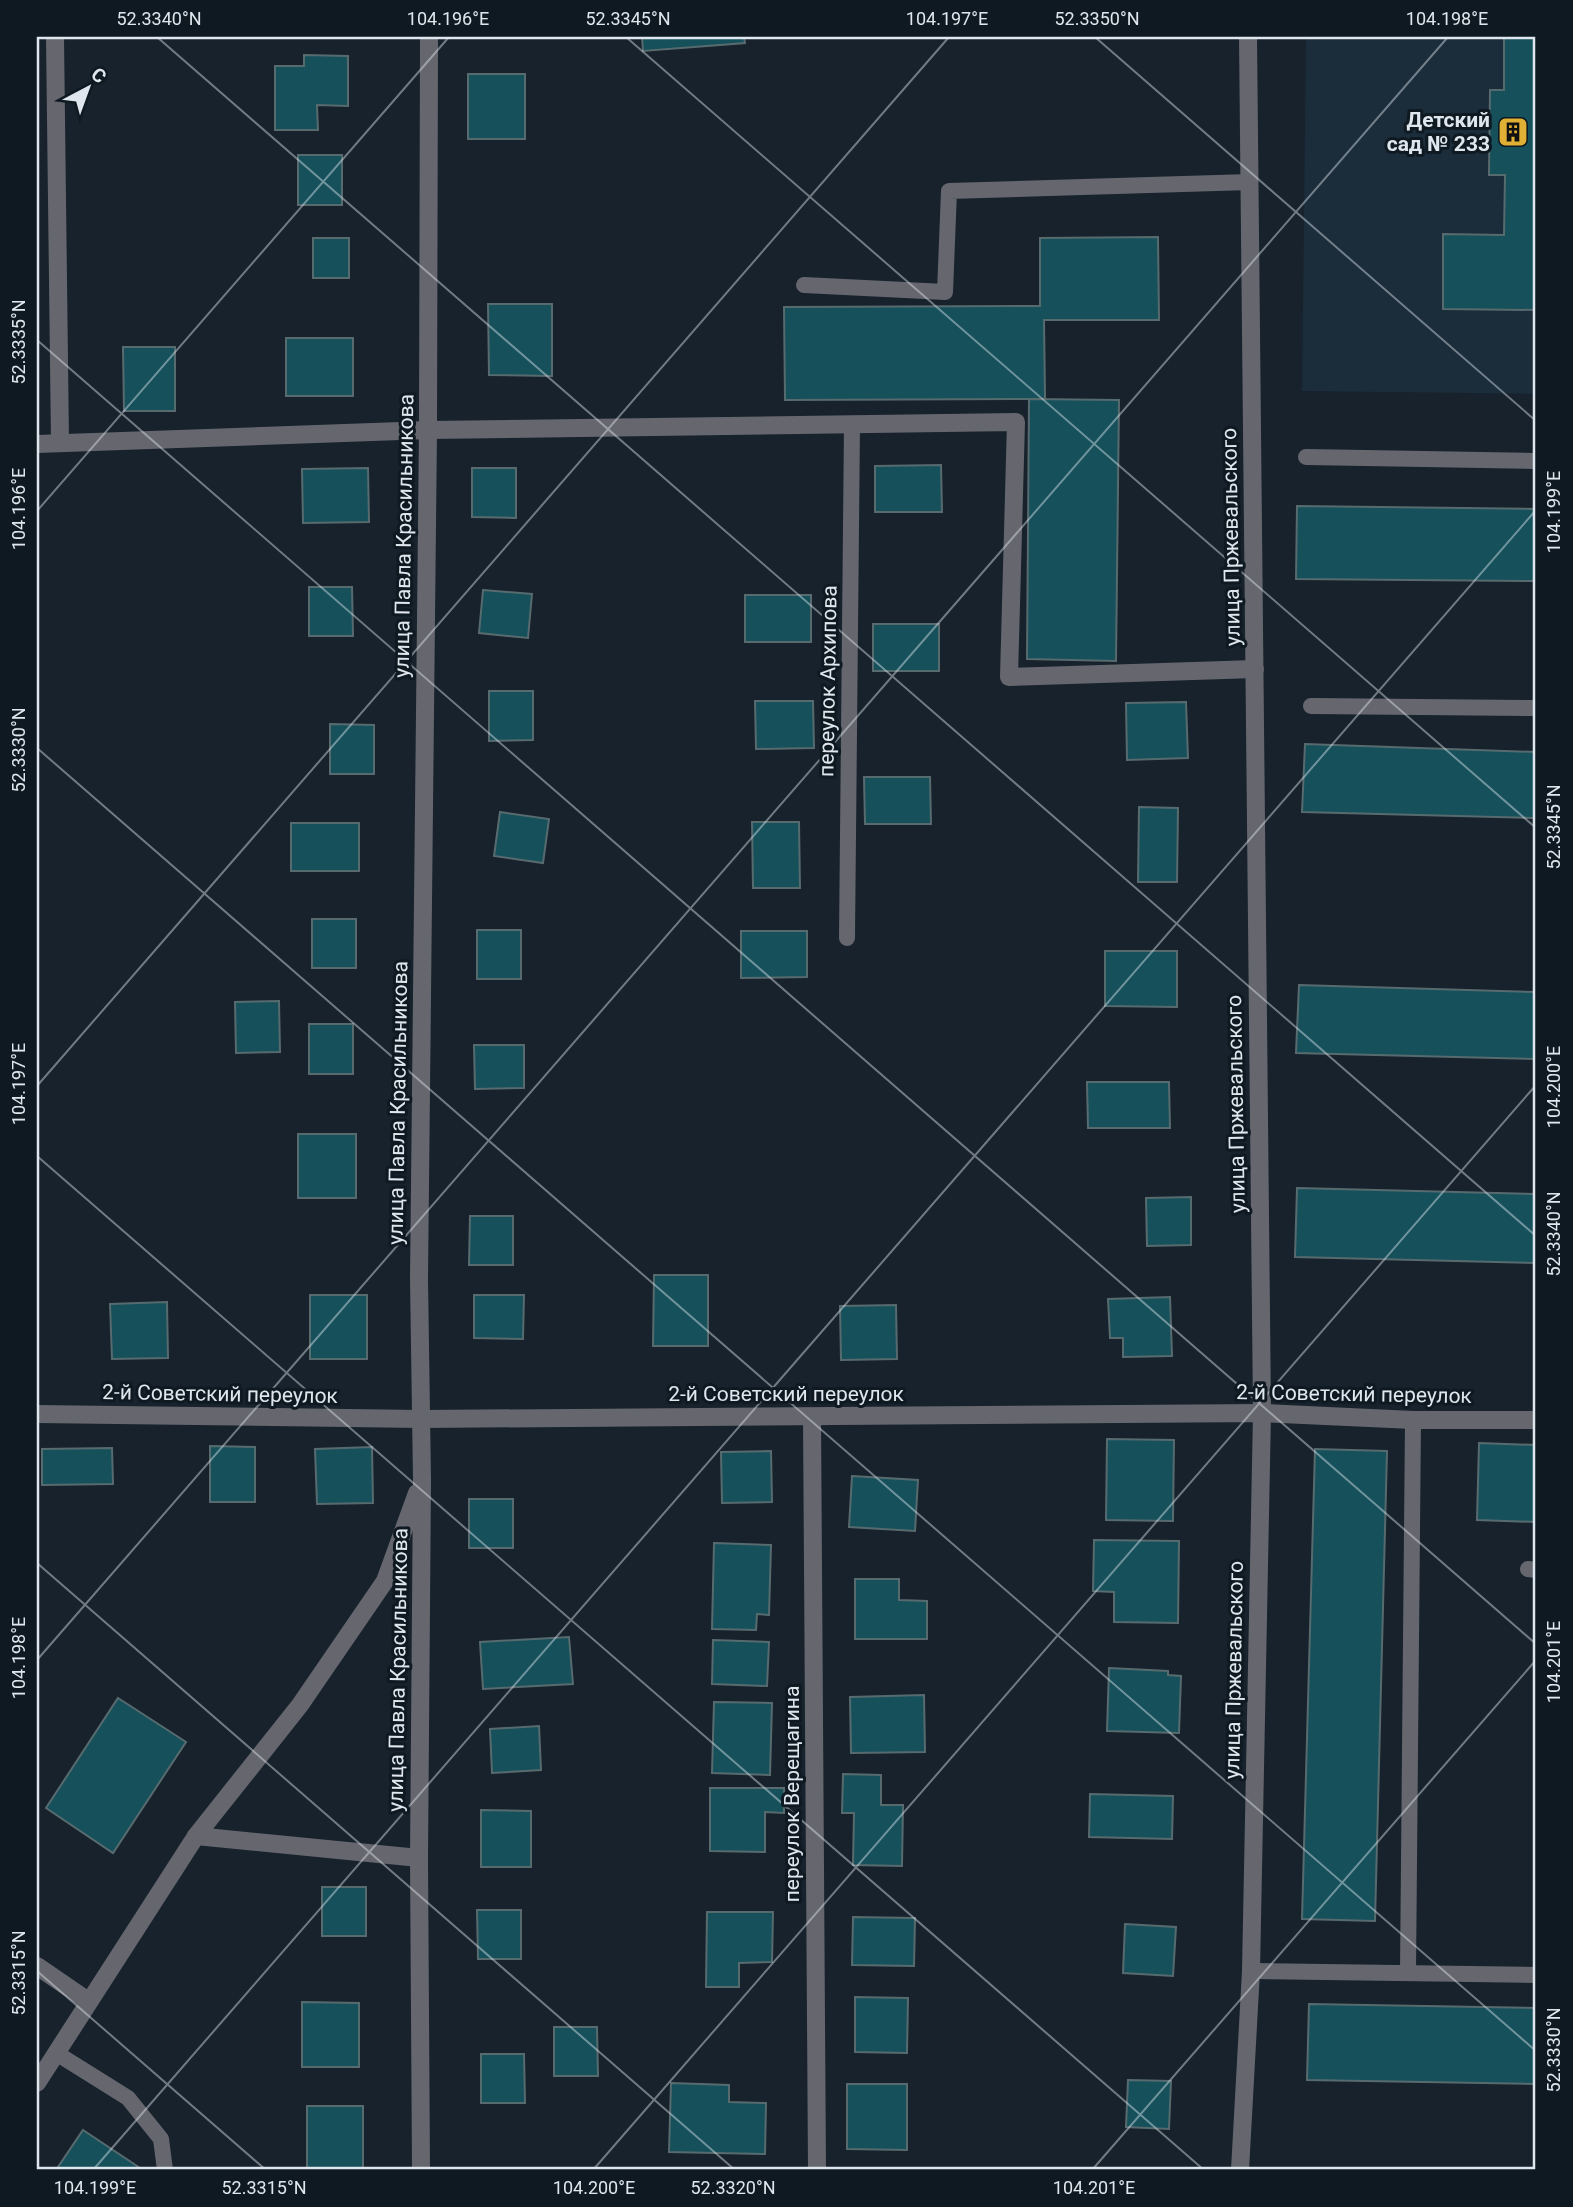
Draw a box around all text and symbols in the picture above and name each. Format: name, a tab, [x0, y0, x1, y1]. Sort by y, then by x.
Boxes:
text: 52.3340°N	[116, 8, 202, 29]
text: 104.196°E	[407, 8, 489, 29]
text: 52.3345°N	[585, 8, 671, 29]
text: 104.197°E	[906, 8, 988, 29]
text: 52.3350°N	[1054, 8, 1140, 29]
text: 104.198°E	[1406, 8, 1488, 29]
north arrow	[52, 52, 122, 122]
text: С	[87, 63, 111, 88]
place label: Детский сад № 233	[1387, 108, 1490, 156]
building icon: Детский сад № 233	[1496, 115, 1530, 149]
text: 52.3335°N	[8, 299, 29, 385]
street label: улица Павла Красильникова	[390, 394, 418, 678]
street label: улица Пржевальского	[1217, 428, 1245, 646]
text: 104.196°E	[8, 468, 29, 550]
text: 104.199°E	[1543, 471, 1564, 553]
street label: переулок Архипова	[814, 585, 842, 777]
text: 52.3330°N	[8, 707, 29, 793]
text: 52.3345°N	[1543, 784, 1564, 870]
street label: улица Павла Красильникова	[384, 961, 412, 1245]
street label: улица Пржевальского	[1222, 995, 1250, 1213]
text: 104.197°E	[8, 1043, 29, 1125]
text: 104.200°E	[1543, 1046, 1564, 1128]
text: 52.3340°N	[1543, 1191, 1564, 1277]
street label: 2-й Советский переулок	[102, 1380, 339, 1408]
street label: 2-й Советский переулок	[1236, 1380, 1473, 1408]
street label: 2-й Советский переулок	[668, 1382, 905, 1406]
street label: улица Павла Красильникова	[384, 1528, 412, 1812]
street label: улица Пржевальского	[1220, 1561, 1248, 1779]
text: 104.198°E	[8, 1617, 29, 1699]
text: 104.201°E	[1543, 1621, 1564, 1703]
street label: переулок Верещагина	[780, 1686, 804, 1902]
text: 52.3315°N	[8, 1930, 29, 2016]
text: 52.3330°N	[1543, 2007, 1564, 2093]
text: 104.199°E	[54, 2177, 136, 2198]
text: 52.3315°N	[221, 2177, 307, 2198]
text: 104.200°E	[553, 2177, 635, 2198]
text: 52.3320°N	[690, 2177, 776, 2198]
text: 104.201°E	[1053, 2177, 1135, 2198]

